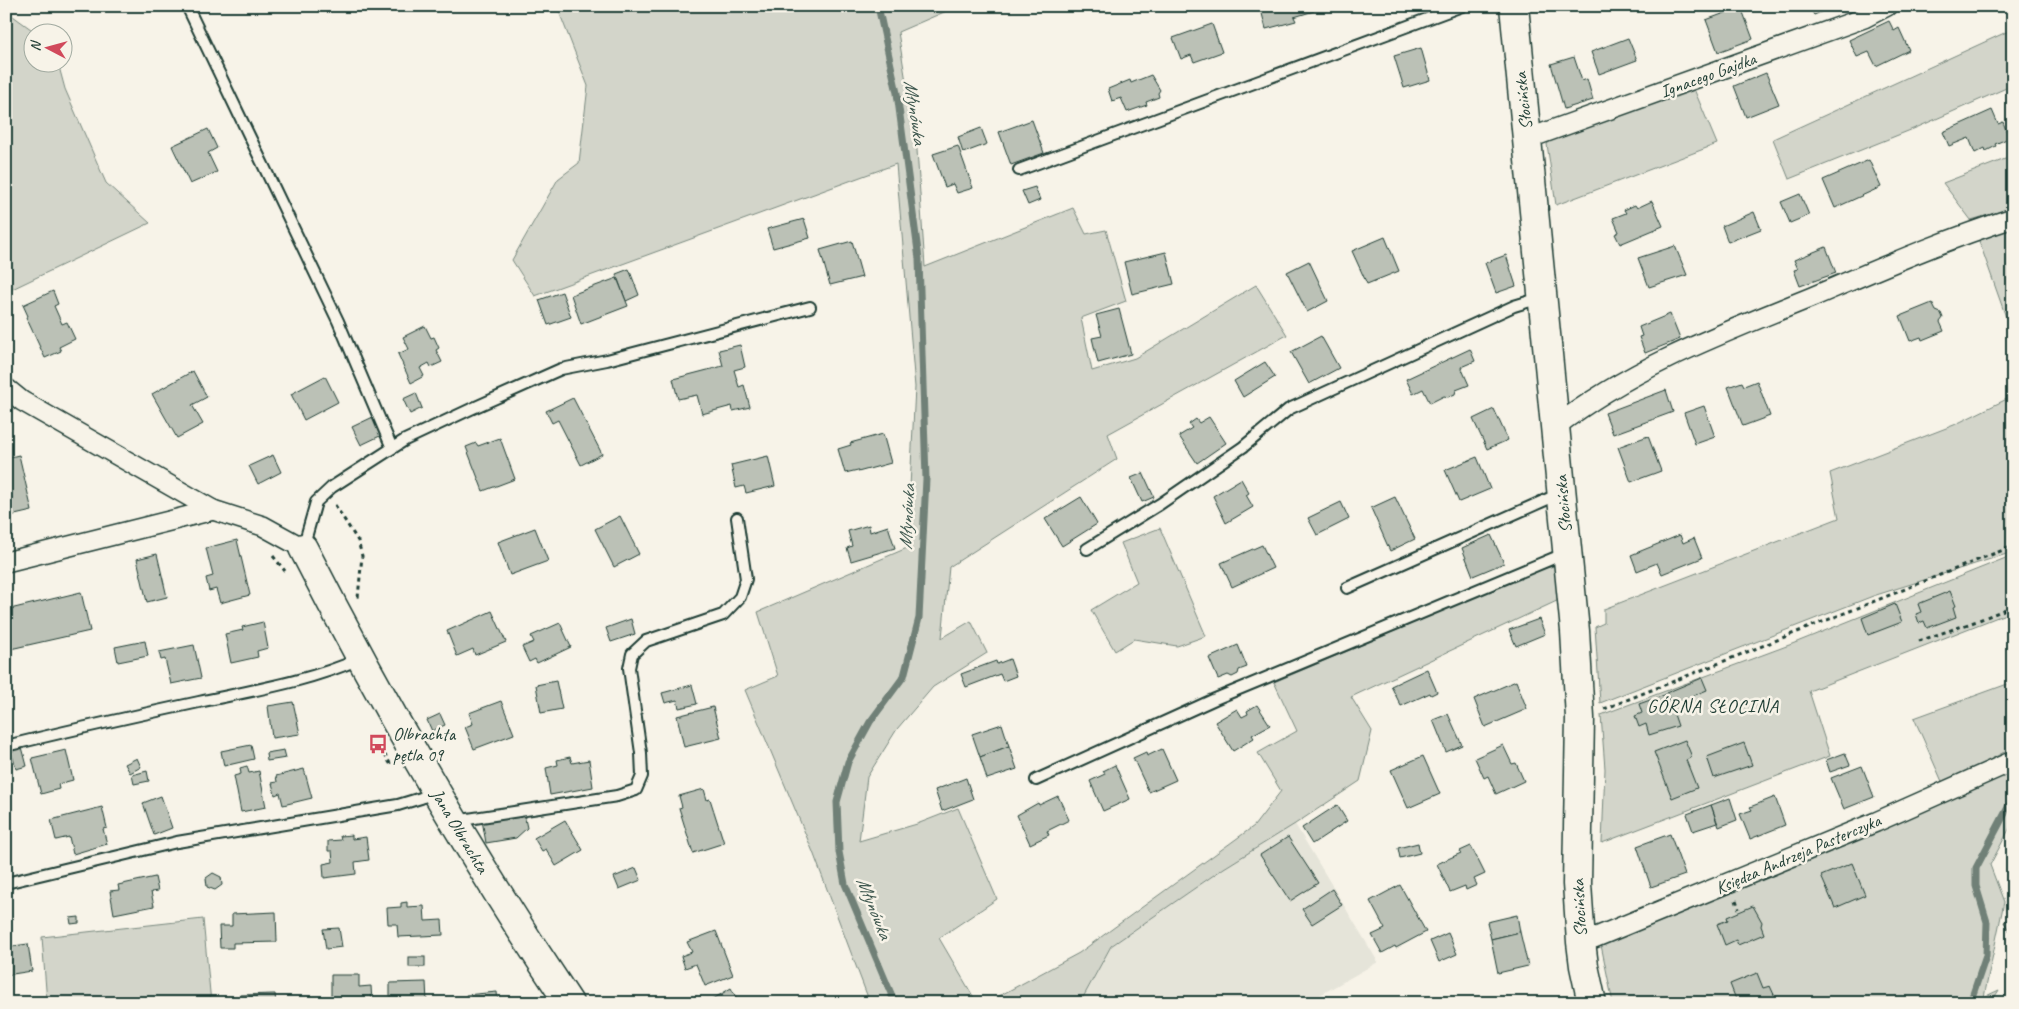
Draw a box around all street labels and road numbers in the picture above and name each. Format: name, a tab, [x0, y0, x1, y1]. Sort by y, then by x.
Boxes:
street label: Ignacego Gajdka	[1657, 47, 1761, 102]
street label: Słocińska	[1509, 70, 1537, 131]
street label: Słocińska	[1549, 473, 1576, 534]
street label: Jana Olbrachta	[426, 784, 494, 878]
street label: Księdza Andrzeja Pasterczyka	[1712, 809, 1886, 899]
street label: Słocińska	[1566, 878, 1591, 937]

